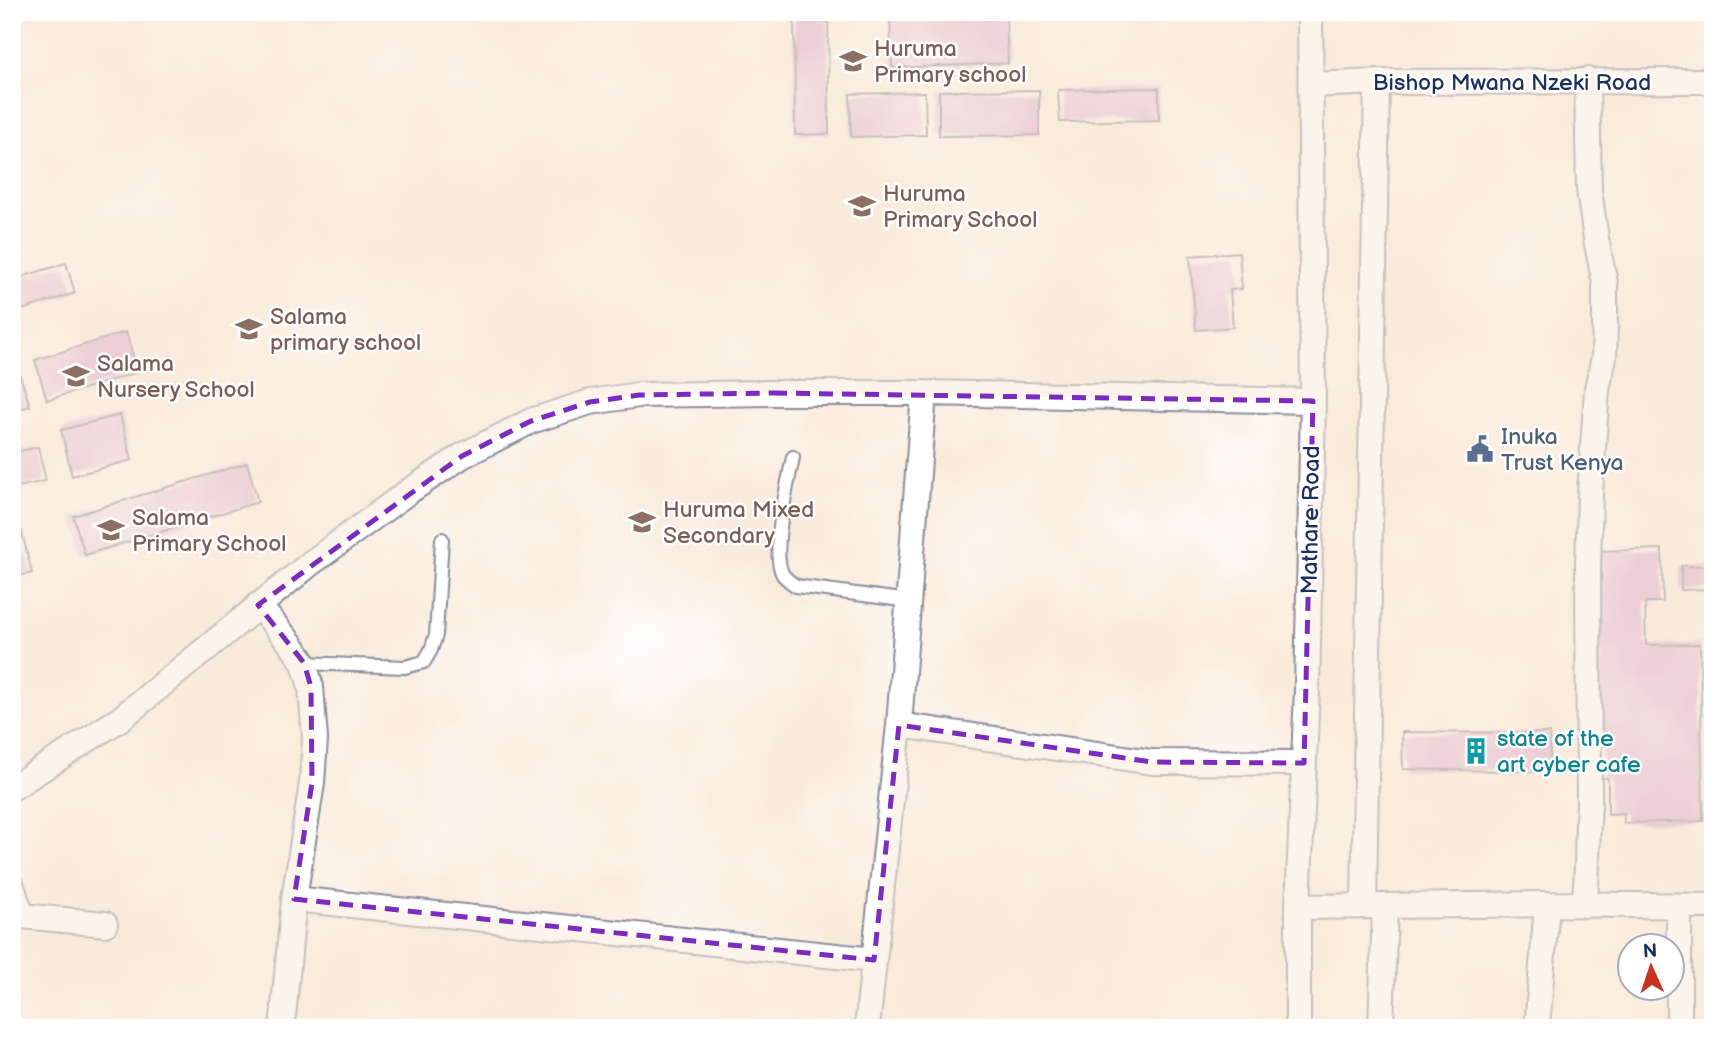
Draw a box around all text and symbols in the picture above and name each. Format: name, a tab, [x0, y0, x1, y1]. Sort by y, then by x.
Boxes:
place label: Huruma Primary school	[874, 35, 1026, 89]
school or university icon: Huruma Primary school	[838, 46, 868, 76]
street label: Bishop Mwana Nzeki Road	[1373, 69, 1651, 97]
place label: Huruma Primary School	[883, 180, 1037, 234]
school or university icon: Huruma Primary School	[847, 191, 877, 221]
place label: Salama primary school	[270, 303, 421, 357]
school or university icon: Salama primary school	[234, 314, 264, 344]
place label: Salama Nursery School	[97, 350, 255, 404]
school or university icon: Salama Nursery School	[61, 361, 91, 391]
place label: Inuka Trust Kenya	[1501, 423, 1623, 477]
public building icon: Inuka Trust Kenya	[1465, 434, 1495, 464]
street label: Mathare Road	[1296, 445, 1326, 595]
place label: Huruma Mixed Secondary	[663, 496, 814, 550]
place label: Salama Primary School	[132, 504, 286, 558]
school or university icon: Huruma Mixed Secondary	[627, 507, 657, 537]
school or university icon: Salama Primary School	[96, 515, 126, 545]
place label: state of the art cyber cafe	[1497, 725, 1641, 779]
building icon: state of the art cyber cafe	[1461, 736, 1491, 766]
north arrow	[1616, 932, 1686, 1002]
text: N	[1642, 940, 1658, 963]

